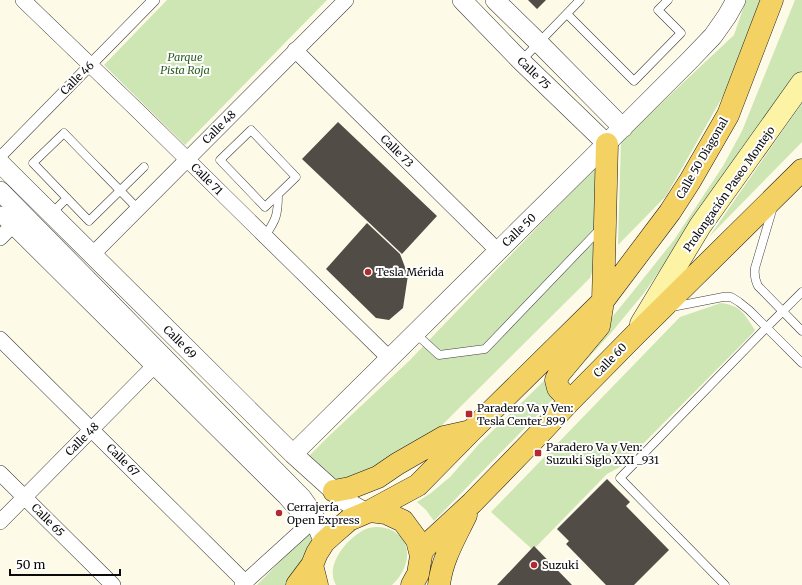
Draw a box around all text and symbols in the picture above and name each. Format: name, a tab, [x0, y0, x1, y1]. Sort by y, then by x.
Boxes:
park label: Parque Pista Roja	[160, 50, 210, 77]
street label: Calle 75	[514, 54, 554, 92]
street label: Calle 46	[57, 58, 97, 98]
street label: Calle 48	[199, 107, 239, 147]
street label: Calle 50 Diagonal	[673, 114, 731, 201]
street label: Prolongación Paseo Montejo	[680, 123, 778, 254]
street label: Calle 73	[378, 132, 416, 170]
street label: Calle 71	[188, 160, 226, 198]
street label: Calle 50	[499, 210, 539, 250]
place label: Tesla Mérida	[376, 265, 444, 279]
marker: Tesla Mérida	[363, 267, 373, 277]
street label: Calle 69	[160, 322, 200, 362]
street label: Calle 60	[590, 340, 630, 380]
place label: Paradero Va y Ven: Tesla Center_899	[477, 401, 574, 428]
marker: Paradero Va y Ven: Tesla Center_899	[464, 409, 474, 419]
street label: Calle 48	[62, 419, 102, 459]
place label: Paradero Va y Ven: Suzuki Siglo XXI _931	[546, 440, 659, 467]
street label: Calle 67	[104, 441, 142, 479]
marker: Paradero Va y Ven: Suzuki Siglo XXI _931	[533, 448, 543, 458]
place label: Cerrajería Open Express	[287, 500, 360, 527]
street label: Calle 65	[29, 501, 67, 539]
marker: Cerrajería Open Express	[274, 508, 284, 518]
scale bar	[10, 551, 120, 577]
text: 50 m	[16, 557, 45, 572]
place label: Suzuki	[542, 558, 579, 572]
marker: Suzuki	[529, 560, 539, 570]

